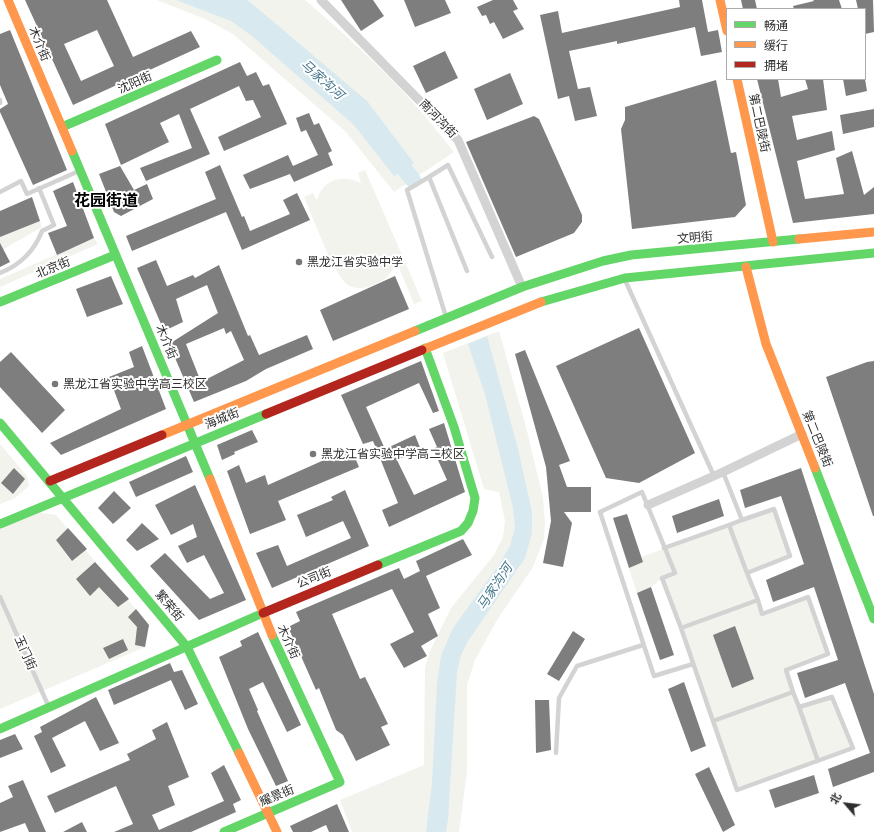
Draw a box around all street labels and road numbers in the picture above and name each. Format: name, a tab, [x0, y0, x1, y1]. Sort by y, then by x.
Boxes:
street label: 木介街	[25, 25, 53, 63]
street label: 沈阳街	[116, 69, 154, 97]
street label: 第二巴陵街	[746, 92, 772, 154]
street label: 南河沟街	[416, 97, 460, 141]
street label: 文明街	[676, 229, 714, 247]
street label: 北京街	[34, 255, 72, 281]
street label: 木介街	[152, 323, 180, 361]
street label: 海城街	[203, 406, 241, 432]
street label: 第二巴陵街	[799, 408, 835, 470]
street label: 公司街	[295, 565, 333, 591]
street label: 繁荣街	[152, 588, 186, 624]
street label: 木介街	[274, 623, 302, 661]
street label: 玉门街	[11, 634, 39, 672]
street label: 耀景街	[258, 782, 296, 810]

